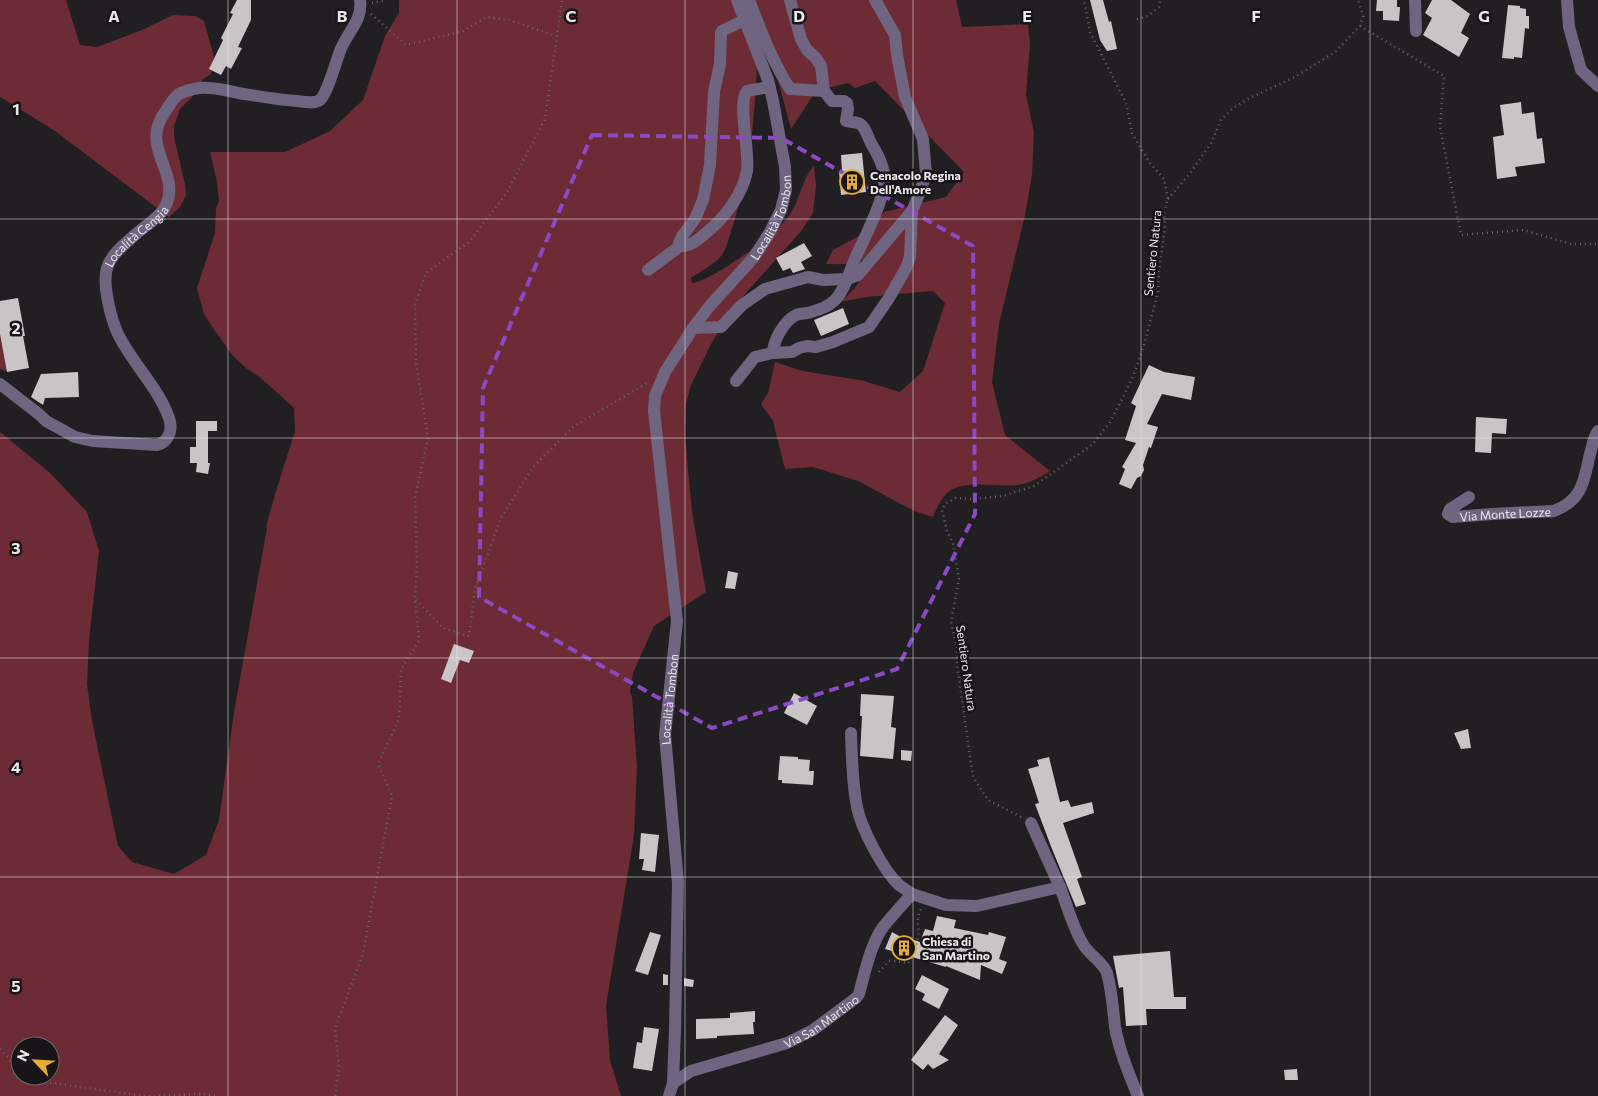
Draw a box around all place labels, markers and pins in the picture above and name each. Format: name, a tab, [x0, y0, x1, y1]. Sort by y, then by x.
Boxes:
place label: Cenacolo Regina Dell'Amore	[870, 168, 961, 196]
building icon: Cenacolo Regina Dell'Amore	[839, 169, 865, 195]
place label: Chiesa di San Martino	[922, 934, 990, 962]
building icon: Chiesa di San Martino	[891, 935, 917, 961]

